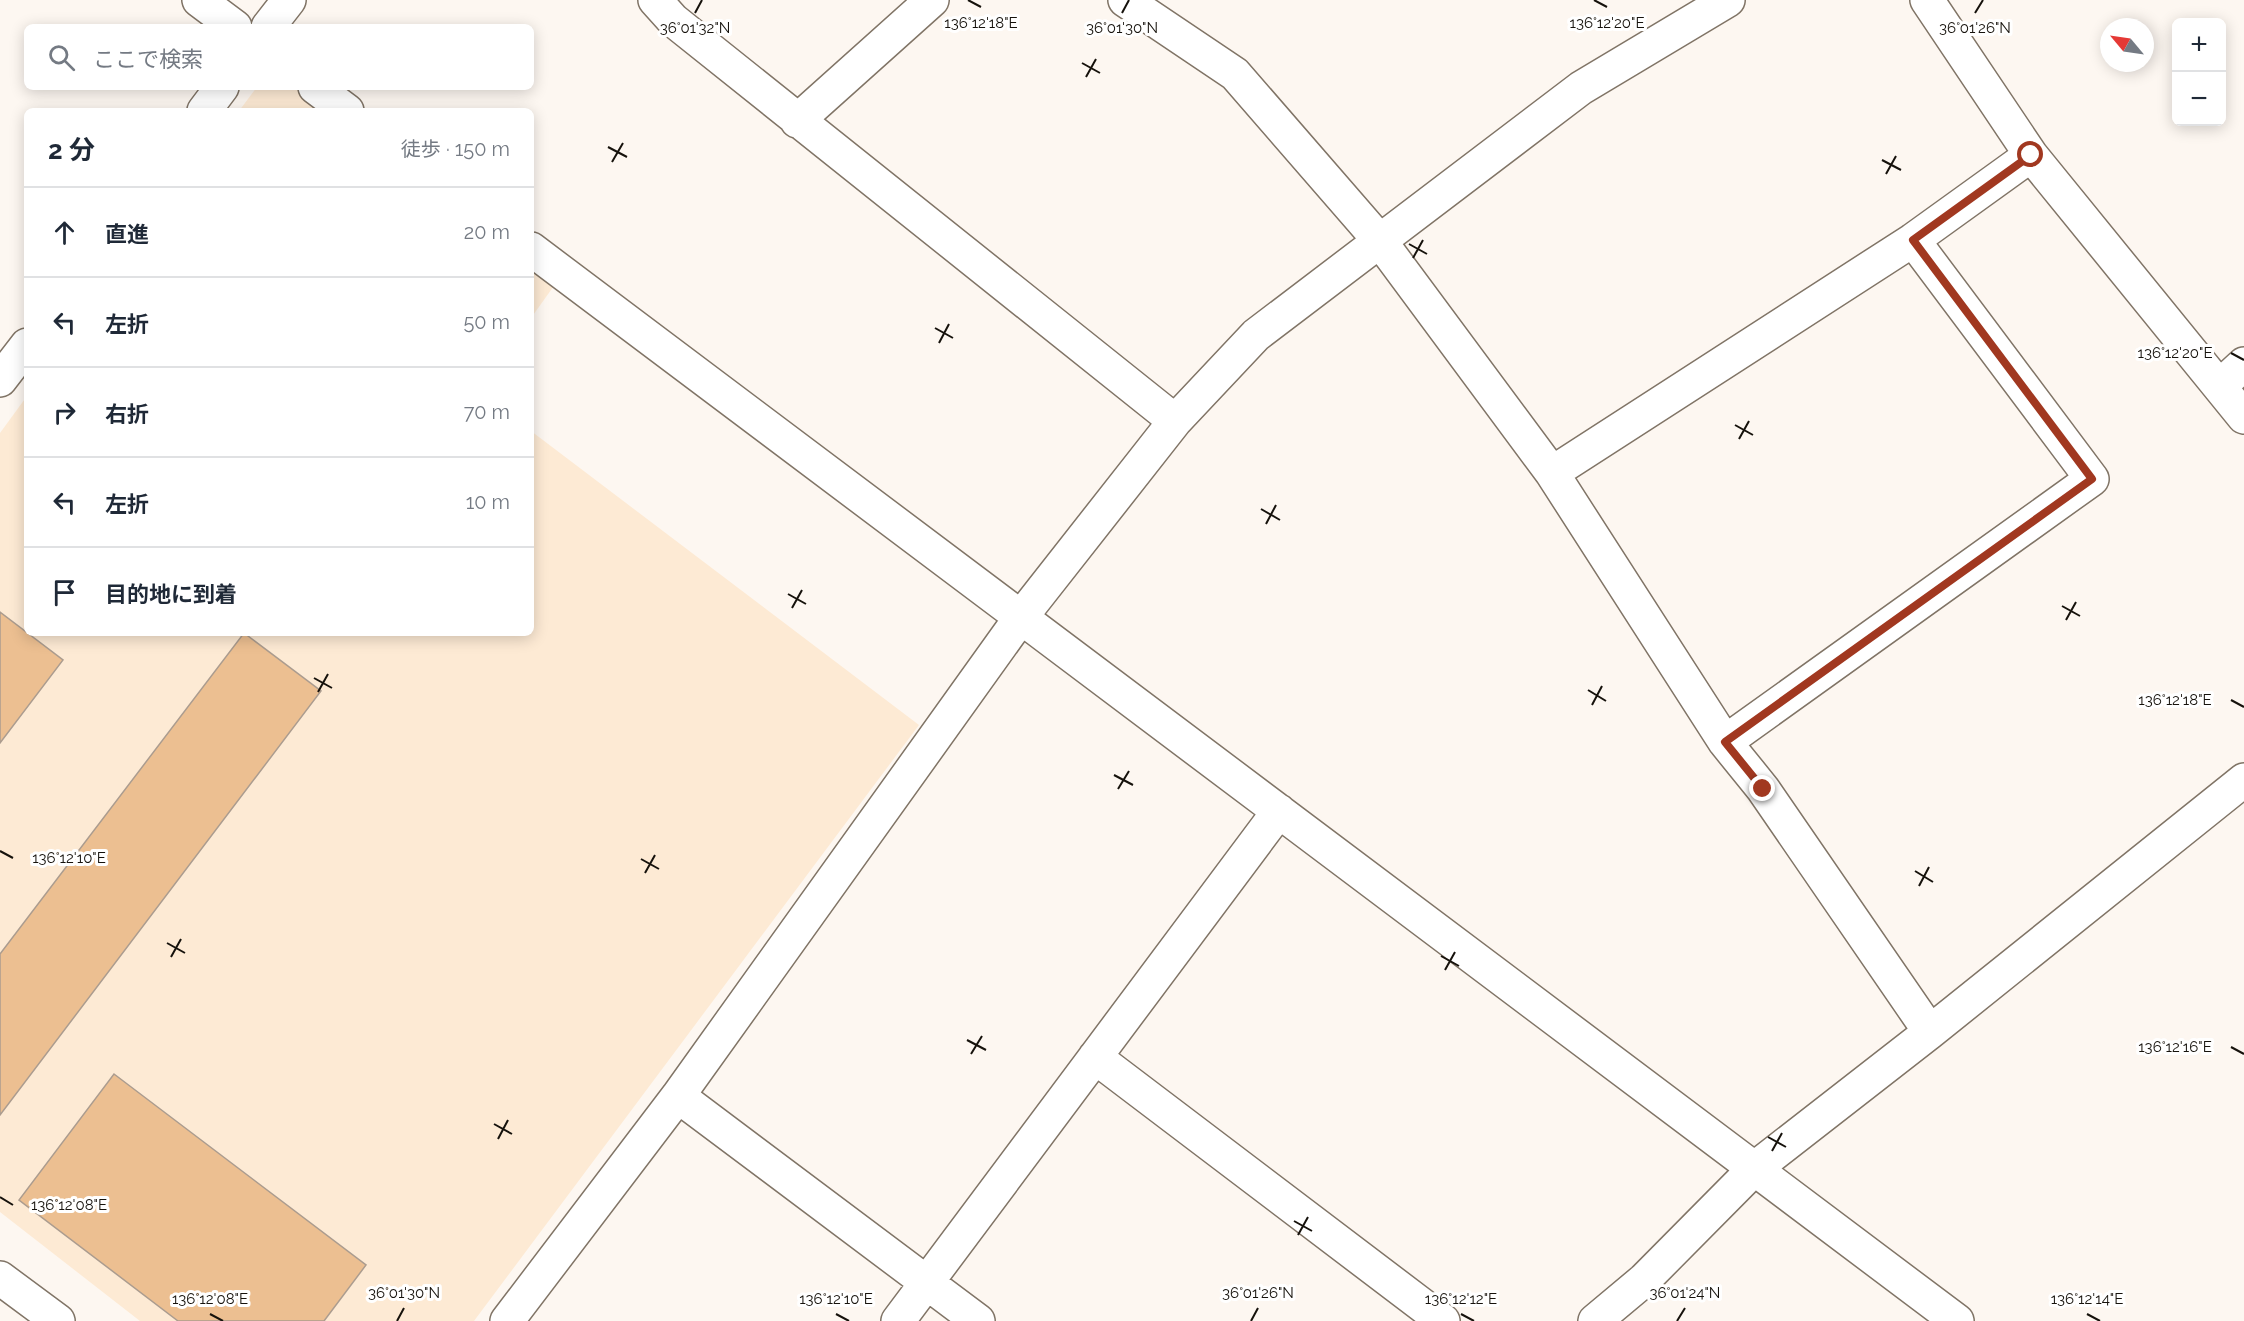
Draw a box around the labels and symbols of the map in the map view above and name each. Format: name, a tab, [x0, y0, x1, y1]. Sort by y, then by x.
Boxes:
text: 136°12'18"E	[944, 14, 1018, 32]
text: 136°12'20"E	[1569, 14, 1645, 32]
north arrow	[2100, 18, 2154, 72]
text: 36°01'32"N	[660, 19, 730, 37]
text: 36°01'30"N	[1086, 19, 1158, 37]
text: 36°01'26"N	[1939, 19, 2011, 37]
route start	[2017, 141, 2043, 167]
text: 136°12'20"E	[2137, 344, 2213, 362]
text: 136°12'18"E	[2138, 691, 2212, 709]
route end	[1749, 775, 1775, 801]
text: 136°12'10"E	[32, 849, 106, 867]
text: 136°12'16"E	[2138, 1038, 2212, 1056]
text: 136°12'08"E	[31, 1196, 107, 1214]
text: 36°01'30"N	[368, 1284, 440, 1302]
text: 36°01'26"N	[1222, 1284, 1294, 1302]
text: 36°01'24"N	[1650, 1284, 1720, 1302]
text: 136°12'08"E	[172, 1290, 248, 1308]
text: 136°12'10"E	[799, 1290, 873, 1308]
text: 136°12'12"E	[1425, 1290, 1497, 1308]
text: 136°12'14"E	[2051, 1290, 2123, 1308]

